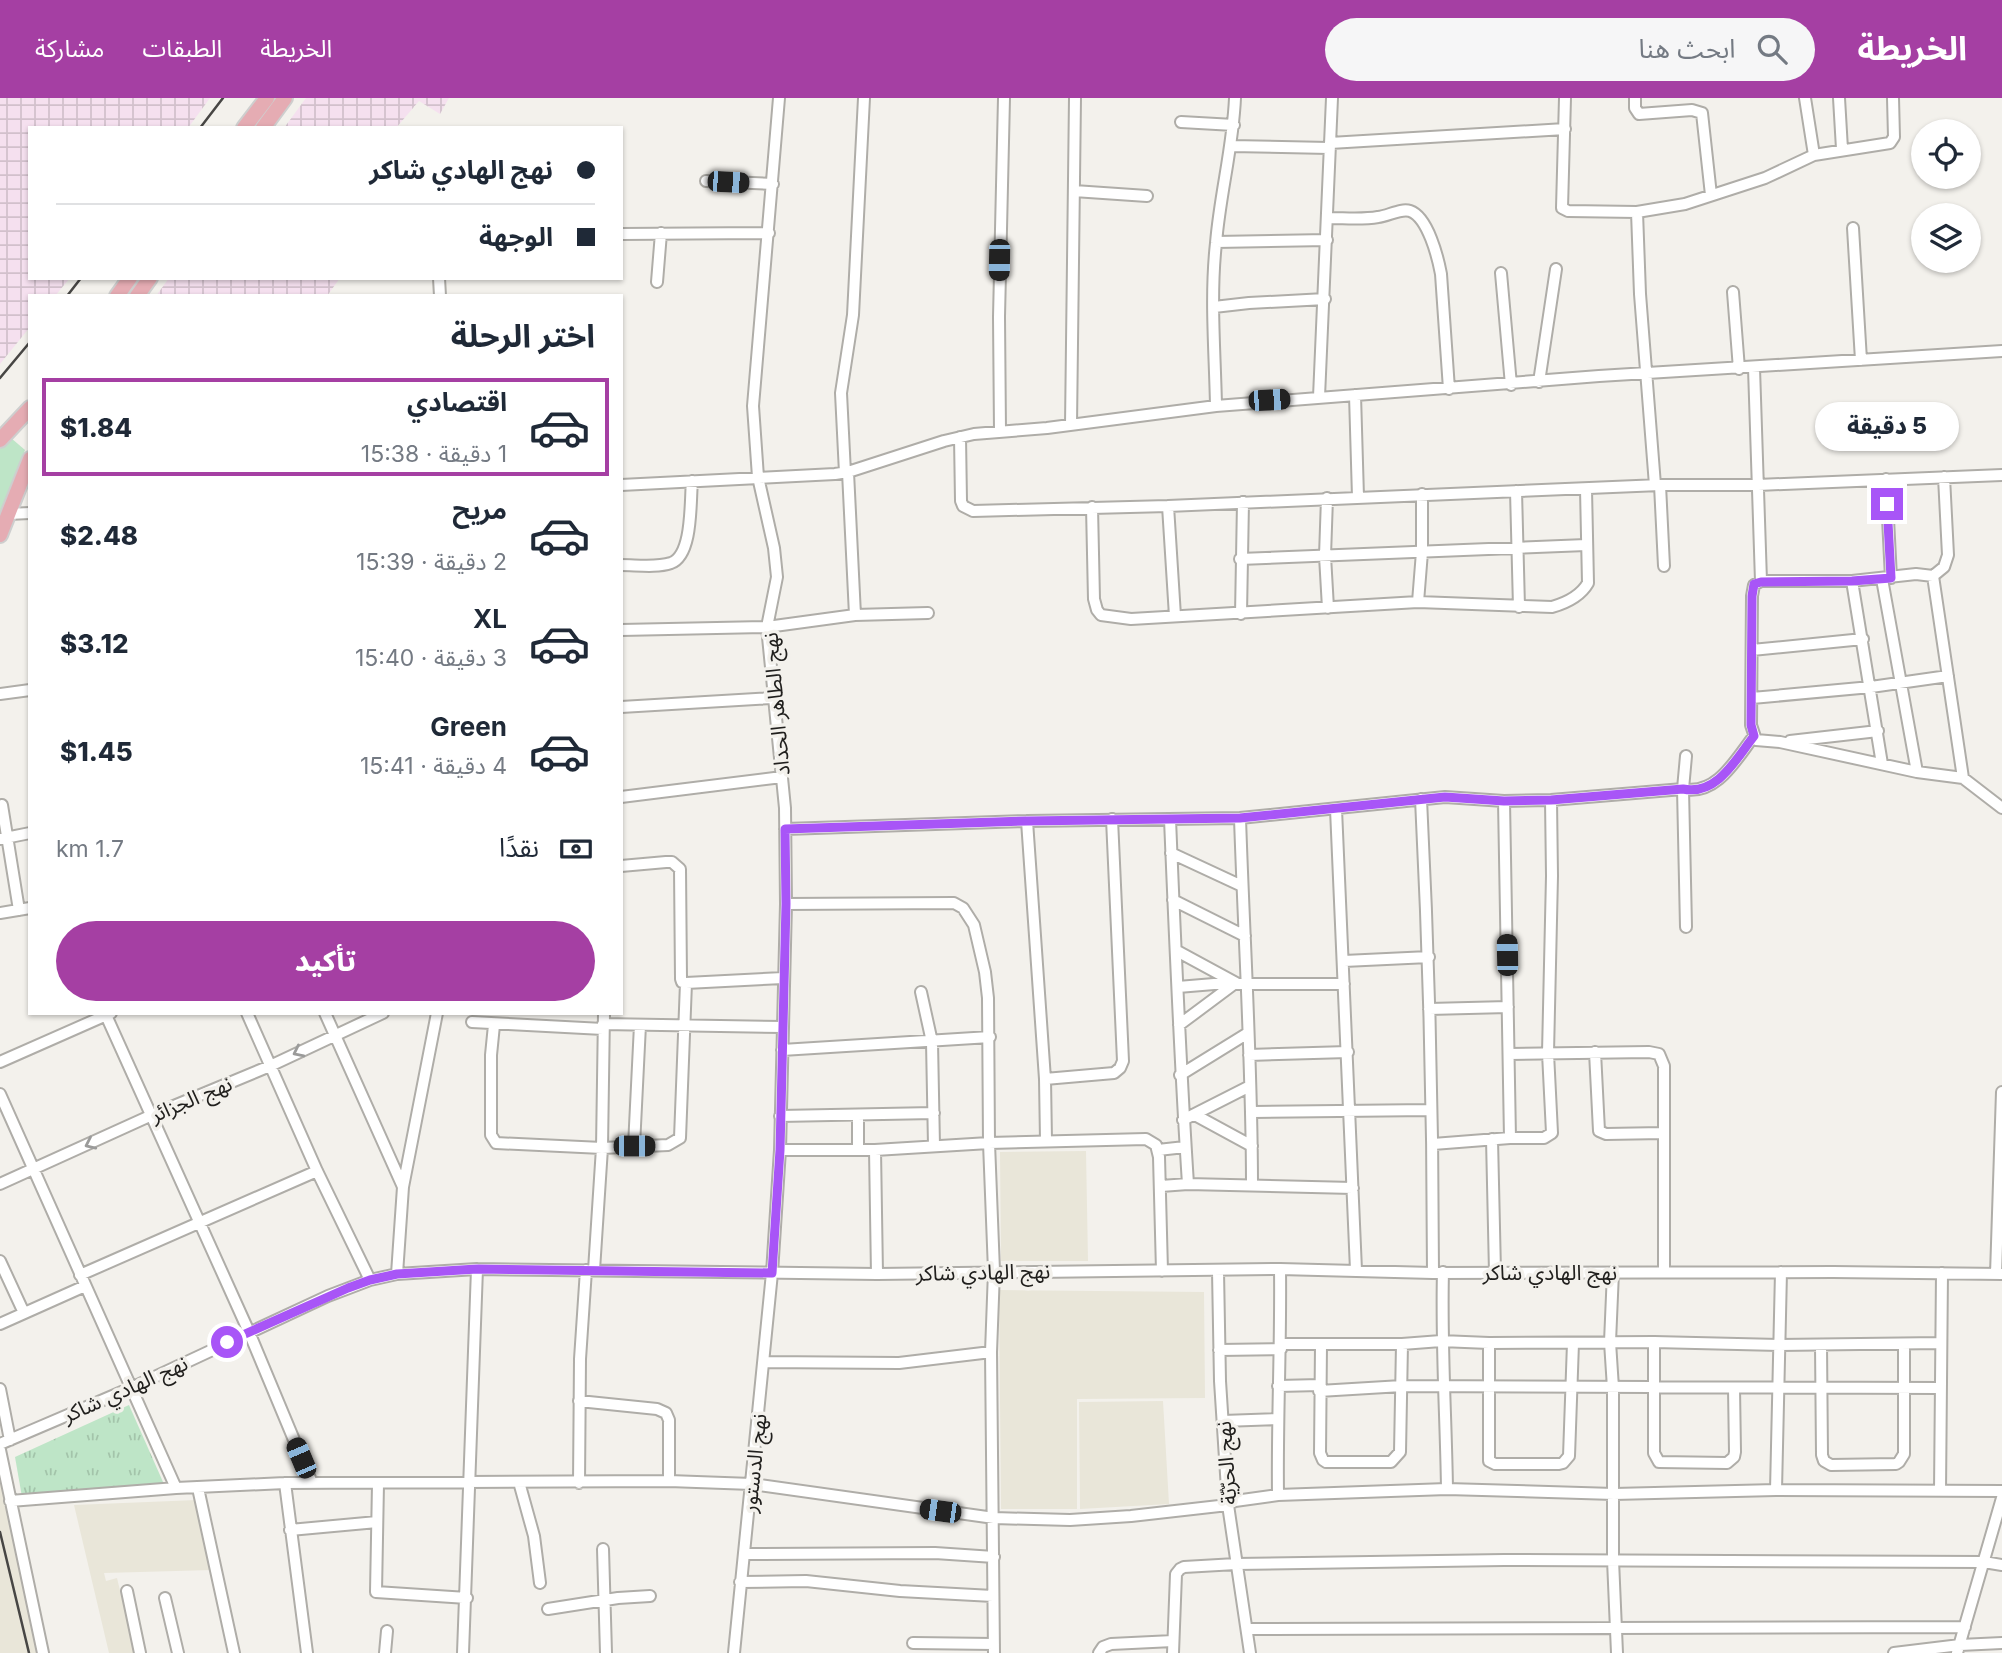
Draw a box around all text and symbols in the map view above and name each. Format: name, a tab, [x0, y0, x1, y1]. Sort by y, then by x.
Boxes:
search box	[1325, 18, 1815, 81]
text: الخريطة	[1857, 28, 1967, 68]
icon: search	[1753, 30, 1791, 68]
text: ابحث هنا	[1639, 33, 1735, 64]
text: مشاركة	[35, 34, 104, 63]
text: الطبقات	[142, 34, 222, 63]
text: الخريطة	[260, 34, 332, 63]
map controls	[1911, 119, 1981, 273]
button: locate	[1911, 119, 1981, 189]
text: نهج الهادي شاكر	[369, 154, 553, 185]
car	[707, 170, 750, 194]
button: layers	[1911, 203, 1981, 273]
text: الوجهة	[479, 221, 553, 252]
car	[989, 239, 1010, 281]
text: اختر الرحلة	[451, 316, 595, 355]
text: اقتصادي	[407, 386, 507, 417]
car	[1248, 388, 1291, 412]
icon: car	[528, 396, 591, 459]
callout: 5 دقيقة	[1815, 402, 1959, 452]
text: $1.84	[60, 412, 132, 443]
text: 5 دقيقة	[1847, 412, 1927, 440]
text: 1 دقيقة · 15:38	[361, 440, 507, 468]
route end	[1871, 488, 1903, 520]
text: مريح	[452, 494, 507, 525]
icon: car	[528, 504, 591, 567]
text: $2.48	[60, 520, 138, 551]
text: 2 دقيقة · 15:39	[356, 548, 507, 576]
text: XL	[473, 603, 507, 634]
icon: car	[528, 612, 591, 675]
text: $3.12	[60, 628, 129, 659]
street label: نهج الطاهر الحداد	[757, 631, 798, 777]
text: 3 دقيقة · 15:40	[355, 644, 507, 672]
text: Green	[430, 711, 507, 742]
icon: car	[528, 720, 591, 783]
text: $1.45	[60, 736, 133, 767]
text: 4 دقيقة · 15:41	[360, 752, 507, 780]
icon: cash	[557, 830, 595, 868]
text: نقدًا	[499, 832, 539, 863]
text: 1.7 km	[56, 835, 124, 863]
button: تأكيد	[56, 921, 595, 1001]
car	[1497, 934, 1518, 976]
one-way arrow	[293, 1044, 305, 1058]
street label: نهج الجزائر	[145, 1071, 237, 1131]
one-way arrow	[85, 1135, 97, 1149]
car	[614, 1136, 656, 1157]
street label: نهج الهادي شاكر	[915, 1258, 1051, 1290]
street label: نهج الهادي شاكر	[1482, 1260, 1617, 1288]
route start	[211, 1326, 243, 1358]
street label: نهج الهادي شاكر	[58, 1350, 193, 1432]
street label: نهج الدستور	[736, 1412, 775, 1515]
street label: نهج الحرّيّة	[1211, 1420, 1244, 1506]
car	[284, 1435, 319, 1481]
car	[918, 1498, 963, 1524]

